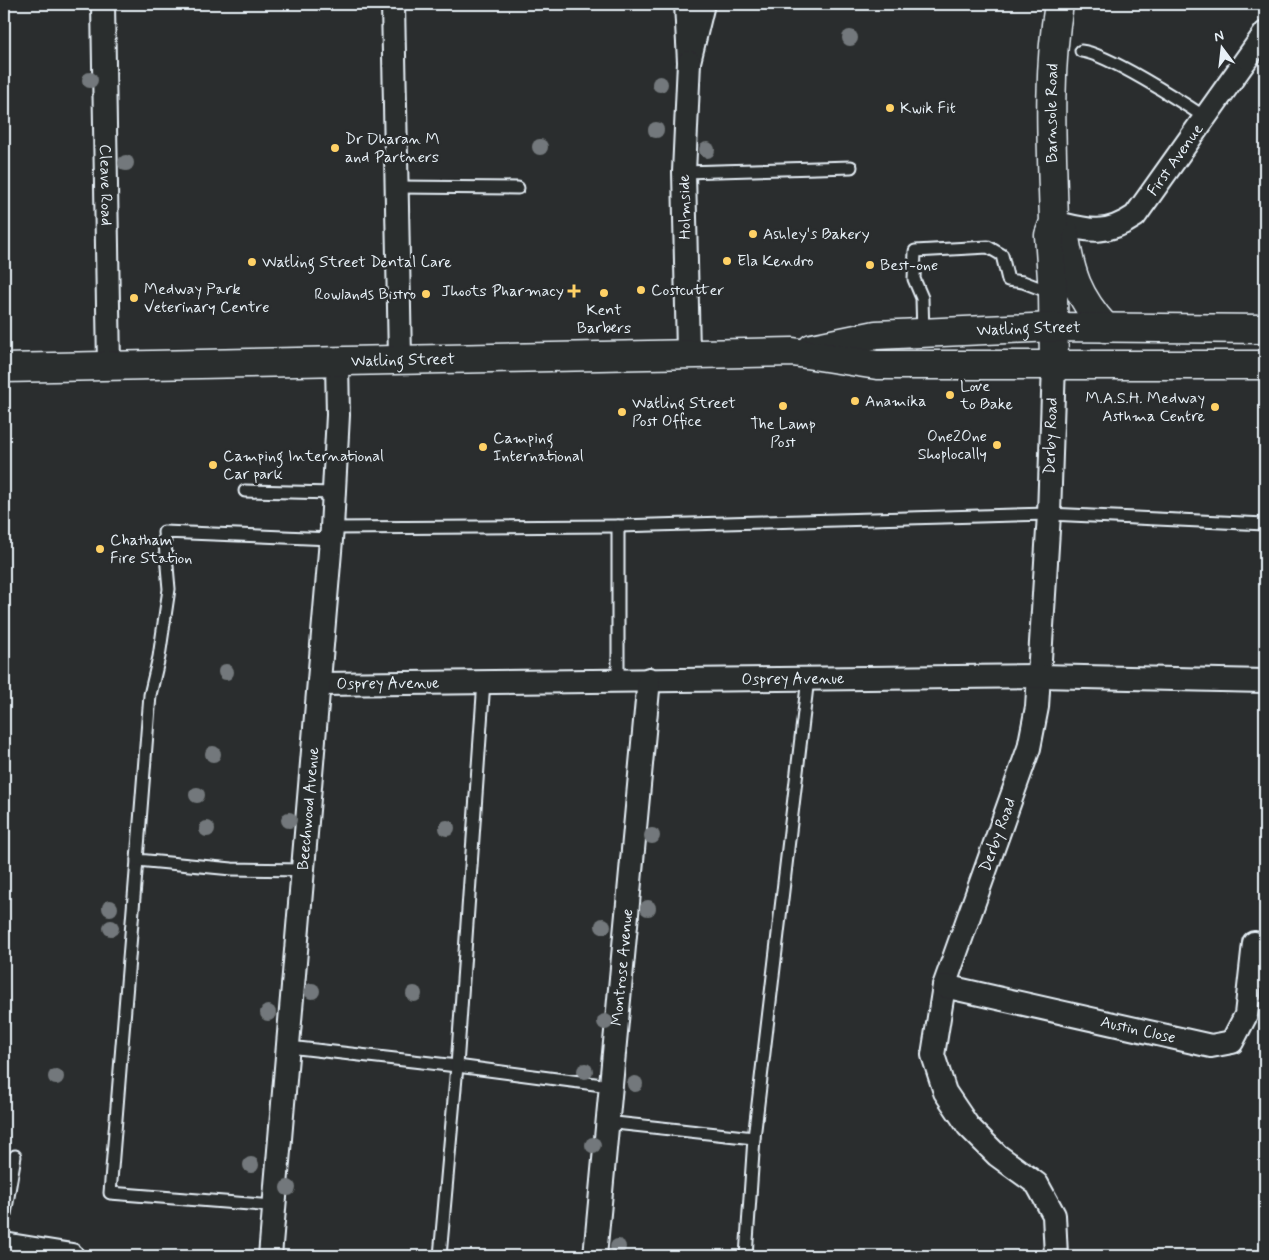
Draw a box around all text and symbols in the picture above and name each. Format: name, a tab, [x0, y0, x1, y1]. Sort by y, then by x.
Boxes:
north arrow	[1196, 22, 1246, 72]
text: N	[1212, 27, 1226, 46]
street label: Barnsole Road	[1041, 63, 1063, 163]
place label: Kwik Fit	[900, 98, 956, 119]
marker: Kwik Fit	[884, 102, 896, 114]
street label: First Avenue	[1142, 119, 1208, 200]
place label: Dr Dharan M and Partners	[345, 129, 440, 168]
marker: Dr Dharan M and Partners	[329, 142, 341, 154]
street label: Cleave Road	[95, 144, 117, 226]
street label: Holmside	[674, 174, 696, 240]
place label: Ashley's Bakery	[763, 224, 870, 245]
marker: Ashley's Bakery	[747, 228, 759, 240]
place label: Ela Kendro	[737, 251, 814, 272]
place label: Watling Street Dental Care	[262, 252, 452, 274]
marker: Ela Kendro	[721, 255, 733, 267]
place label: Best-one	[880, 255, 938, 276]
marker: Watling Street Dental Care	[246, 256, 258, 268]
marker: Best-one	[864, 259, 876, 271]
place label: Medway Park Veterinary Centre	[144, 279, 270, 318]
place label: Costcutter	[651, 280, 724, 301]
place label: Jhoots Pharmacy	[441, 281, 564, 302]
place label: Rowlands Bistro	[314, 284, 416, 305]
marker: Costcutter	[635, 284, 647, 296]
marker: Jhoots Pharmacy	[568, 285, 580, 297]
marker: Kent Barbers	[598, 287, 610, 299]
marker: Rowlands Bistro	[420, 288, 432, 300]
marker: Medway Park Veterinary Centre	[128, 292, 140, 304]
place label: Kent Barbers	[577, 300, 631, 339]
street label: Watling Street	[976, 316, 1081, 341]
street label: Watling Street	[351, 348, 456, 372]
place label: Love to Bake	[959, 376, 1014, 415]
place label: M.A.S.H. Medway Asthma Centre	[1086, 388, 1205, 427]
marker: Love to Bake	[944, 389, 956, 401]
place label: Anamika	[865, 391, 926, 412]
place label: Watling Street Post Office	[632, 393, 736, 432]
marker: Anamika	[849, 395, 861, 407]
street label: Derby Road	[1039, 397, 1063, 475]
marker: The Lamp Post	[777, 400, 789, 412]
marker: M.A.S.H. Medway Asthma Centre	[1209, 401, 1221, 413]
marker: Watling Street Post Office	[616, 406, 628, 418]
place label: The Lamp Post	[750, 414, 816, 453]
place label: One2One Shoplocally	[918, 426, 987, 465]
place label: Camping International	[493, 428, 584, 467]
marker: One2One Shoplocally	[991, 439, 1003, 451]
marker: Camping International	[477, 441, 489, 453]
place label: Camping International Car park	[223, 446, 384, 485]
marker: Camping International Car park	[207, 459, 219, 471]
place label: Chatham Fire Station	[110, 530, 192, 569]
marker: Chatham Fire Station	[94, 543, 106, 555]
street label: Osprey Avenue	[741, 668, 845, 690]
street label: Osprey Avenue	[336, 672, 440, 694]
street label: Beechwood Avenue	[292, 746, 324, 871]
street label: Derby Road	[975, 795, 1021, 875]
street label: Montrose Avenue	[606, 908, 638, 1027]
street label: Austin Close	[1099, 1011, 1178, 1048]

